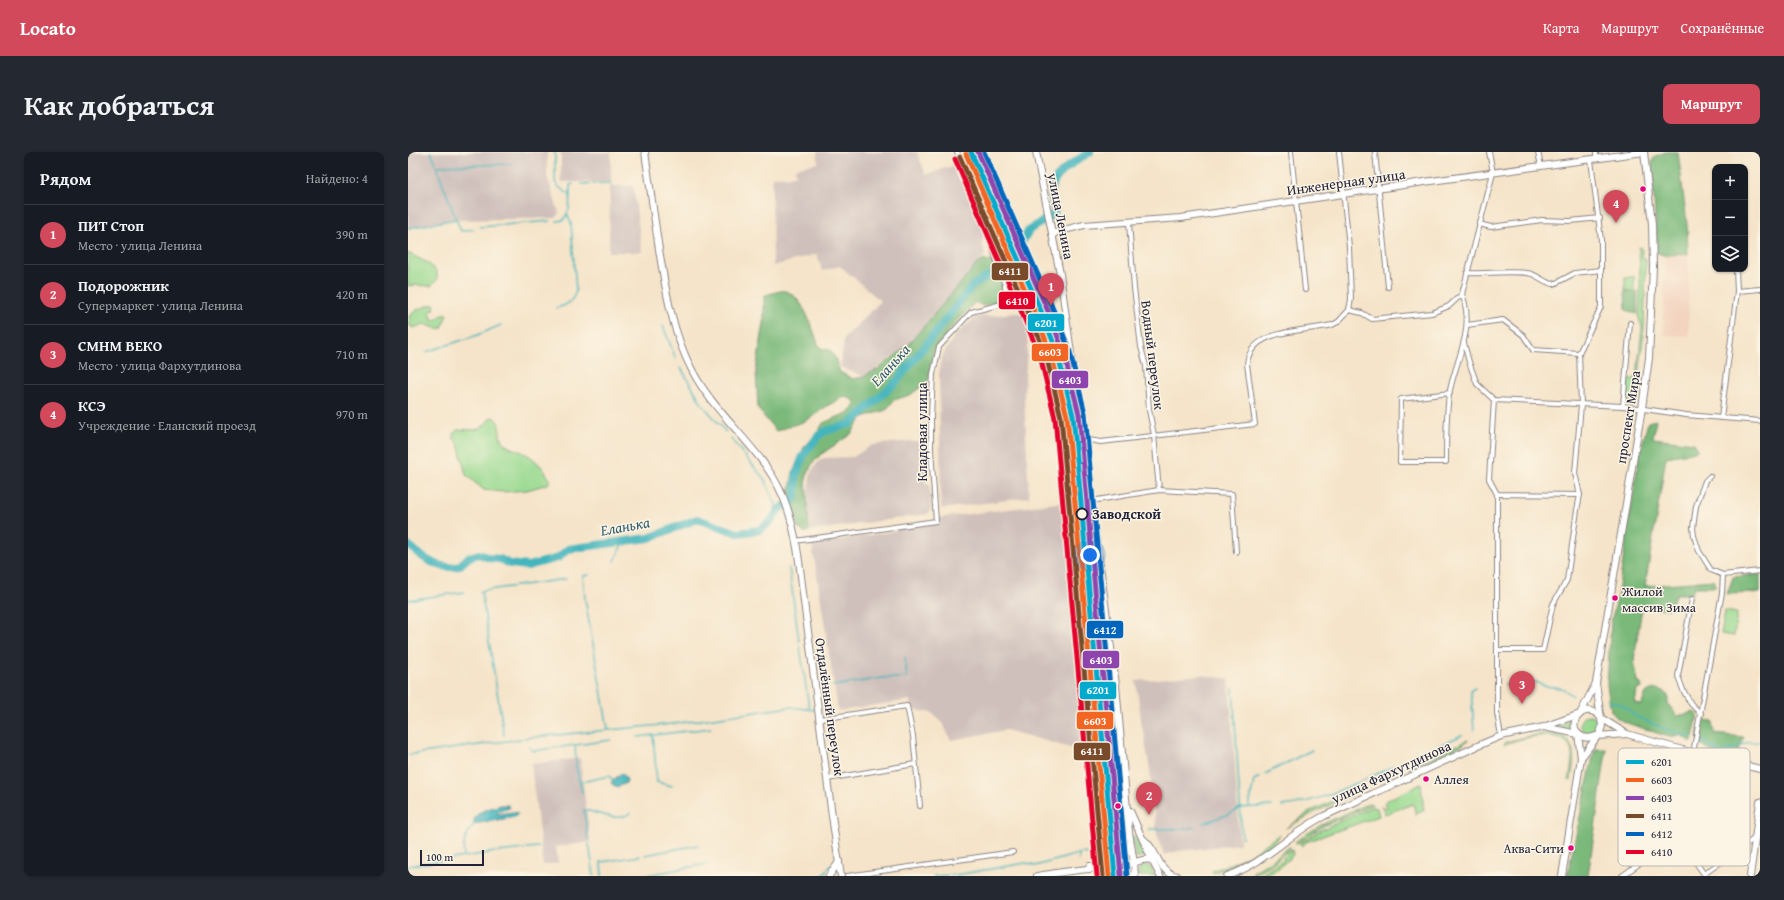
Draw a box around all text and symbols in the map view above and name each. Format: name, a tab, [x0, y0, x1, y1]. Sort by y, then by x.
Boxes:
text: Locato	[20, 14, 76, 42]
text: Карта	[1543, 18, 1579, 38]
text: Маршрут	[1601, 18, 1659, 38]
text: Сохранённые	[1681, 18, 1764, 38]
text: Как добраться	[24, 84, 214, 125]
button: Маршрут	[1663, 84, 1760, 124]
street label: Инженерная улица	[1286, 164, 1407, 200]
map controls	[1712, 164, 1748, 272]
button: +	[1712, 164, 1748, 200]
text: Рядом	[40, 166, 91, 191]
text: Найдено: 4	[306, 169, 368, 188]
street label: улица Ленина	[1043, 170, 1079, 261]
unlabelled marker	[1638, 184, 1648, 194]
pin: 4	[1603, 190, 1629, 223]
button: −	[1712, 200, 1748, 236]
text: ПИТ Стоп	[78, 215, 144, 236]
text: 1	[50, 225, 56, 244]
text: 390 m	[336, 225, 368, 244]
text: Место · улица Ленина	[78, 236, 202, 255]
button: layers	[1712, 236, 1748, 272]
line badge: 6411	[991, 262, 1029, 281]
text: 6411	[999, 263, 1022, 279]
pin: 1	[1038, 273, 1064, 306]
text: Подорожник	[78, 275, 169, 296]
text: 2	[50, 285, 56, 304]
text: 420 m	[336, 285, 368, 304]
line badge: 6410	[998, 291, 1036, 310]
text: 6410	[1006, 293, 1029, 309]
text: Супермаркет · улица Ленина	[78, 296, 243, 315]
street label: Водный переулок	[1136, 299, 1170, 411]
line badge: 6201	[1027, 313, 1065, 332]
text: 6201	[1035, 315, 1058, 331]
text: СМНМ ВЕКО	[78, 335, 162, 356]
water label: Еланька	[865, 339, 915, 391]
line badge: 6603	[1031, 343, 1069, 362]
text: 6603	[1039, 344, 1062, 360]
text: 3	[50, 345, 56, 364]
text: 710 m	[336, 345, 368, 364]
text: Место · улица Фархутдинова	[78, 356, 242, 375]
street label: проспект Мира	[1611, 369, 1645, 465]
line badge: 6403	[1051, 370, 1089, 389]
text: 6403	[1059, 372, 1082, 388]
street label: Кладовая улица	[912, 382, 932, 482]
text: КСЭ	[78, 395, 106, 416]
text: 4	[50, 405, 56, 424]
text: 970 m	[336, 405, 368, 424]
text: Учреждение · Еланский проезд	[78, 416, 256, 435]
place label: Заводской	[1092, 504, 1161, 524]
marker: Заводской	[1075, 507, 1089, 521]
water label: Еланька	[598, 511, 651, 541]
your location	[1080, 545, 1100, 565]
place label: Жилой массив Зима	[1621, 582, 1697, 617]
marker: Жилой массив Зима	[1610, 593, 1620, 603]
line badge: 6412	[1086, 620, 1124, 639]
text: 6412	[1094, 622, 1117, 638]
street label: Отдалённый переулок	[810, 637, 850, 778]
line badge: 6403	[1082, 650, 1120, 669]
text: 6403	[1090, 652, 1113, 668]
pin: 3	[1509, 671, 1535, 704]
line badge: 6201	[1079, 681, 1117, 700]
text: 6201	[1087, 682, 1110, 698]
line badge: 6603	[1076, 711, 1114, 730]
text: 6603	[1084, 713, 1107, 729]
street label: улица Фархутдинова	[1327, 735, 1454, 809]
line badge: 6411	[1073, 742, 1111, 761]
text: 6411	[1081, 743, 1104, 759]
legend	[1618, 748, 1750, 866]
text: 6201	[1651, 754, 1672, 770]
place label: Аллея	[1434, 770, 1469, 789]
text: 6603	[1651, 772, 1672, 788]
marker: Аллея	[1421, 774, 1431, 784]
pin: 2	[1136, 782, 1162, 815]
text: 6403	[1651, 790, 1672, 806]
unlabelled marker	[1113, 801, 1123, 811]
text: 6411	[1651, 808, 1672, 824]
text: 6412	[1651, 826, 1672, 842]
place label: Аква-Сити	[1504, 839, 1564, 858]
marker: Аква-Сити	[1566, 843, 1576, 853]
text: 6410	[1651, 844, 1672, 860]
scale bar	[420, 848, 484, 867]
text: 100 m	[426, 849, 453, 865]

